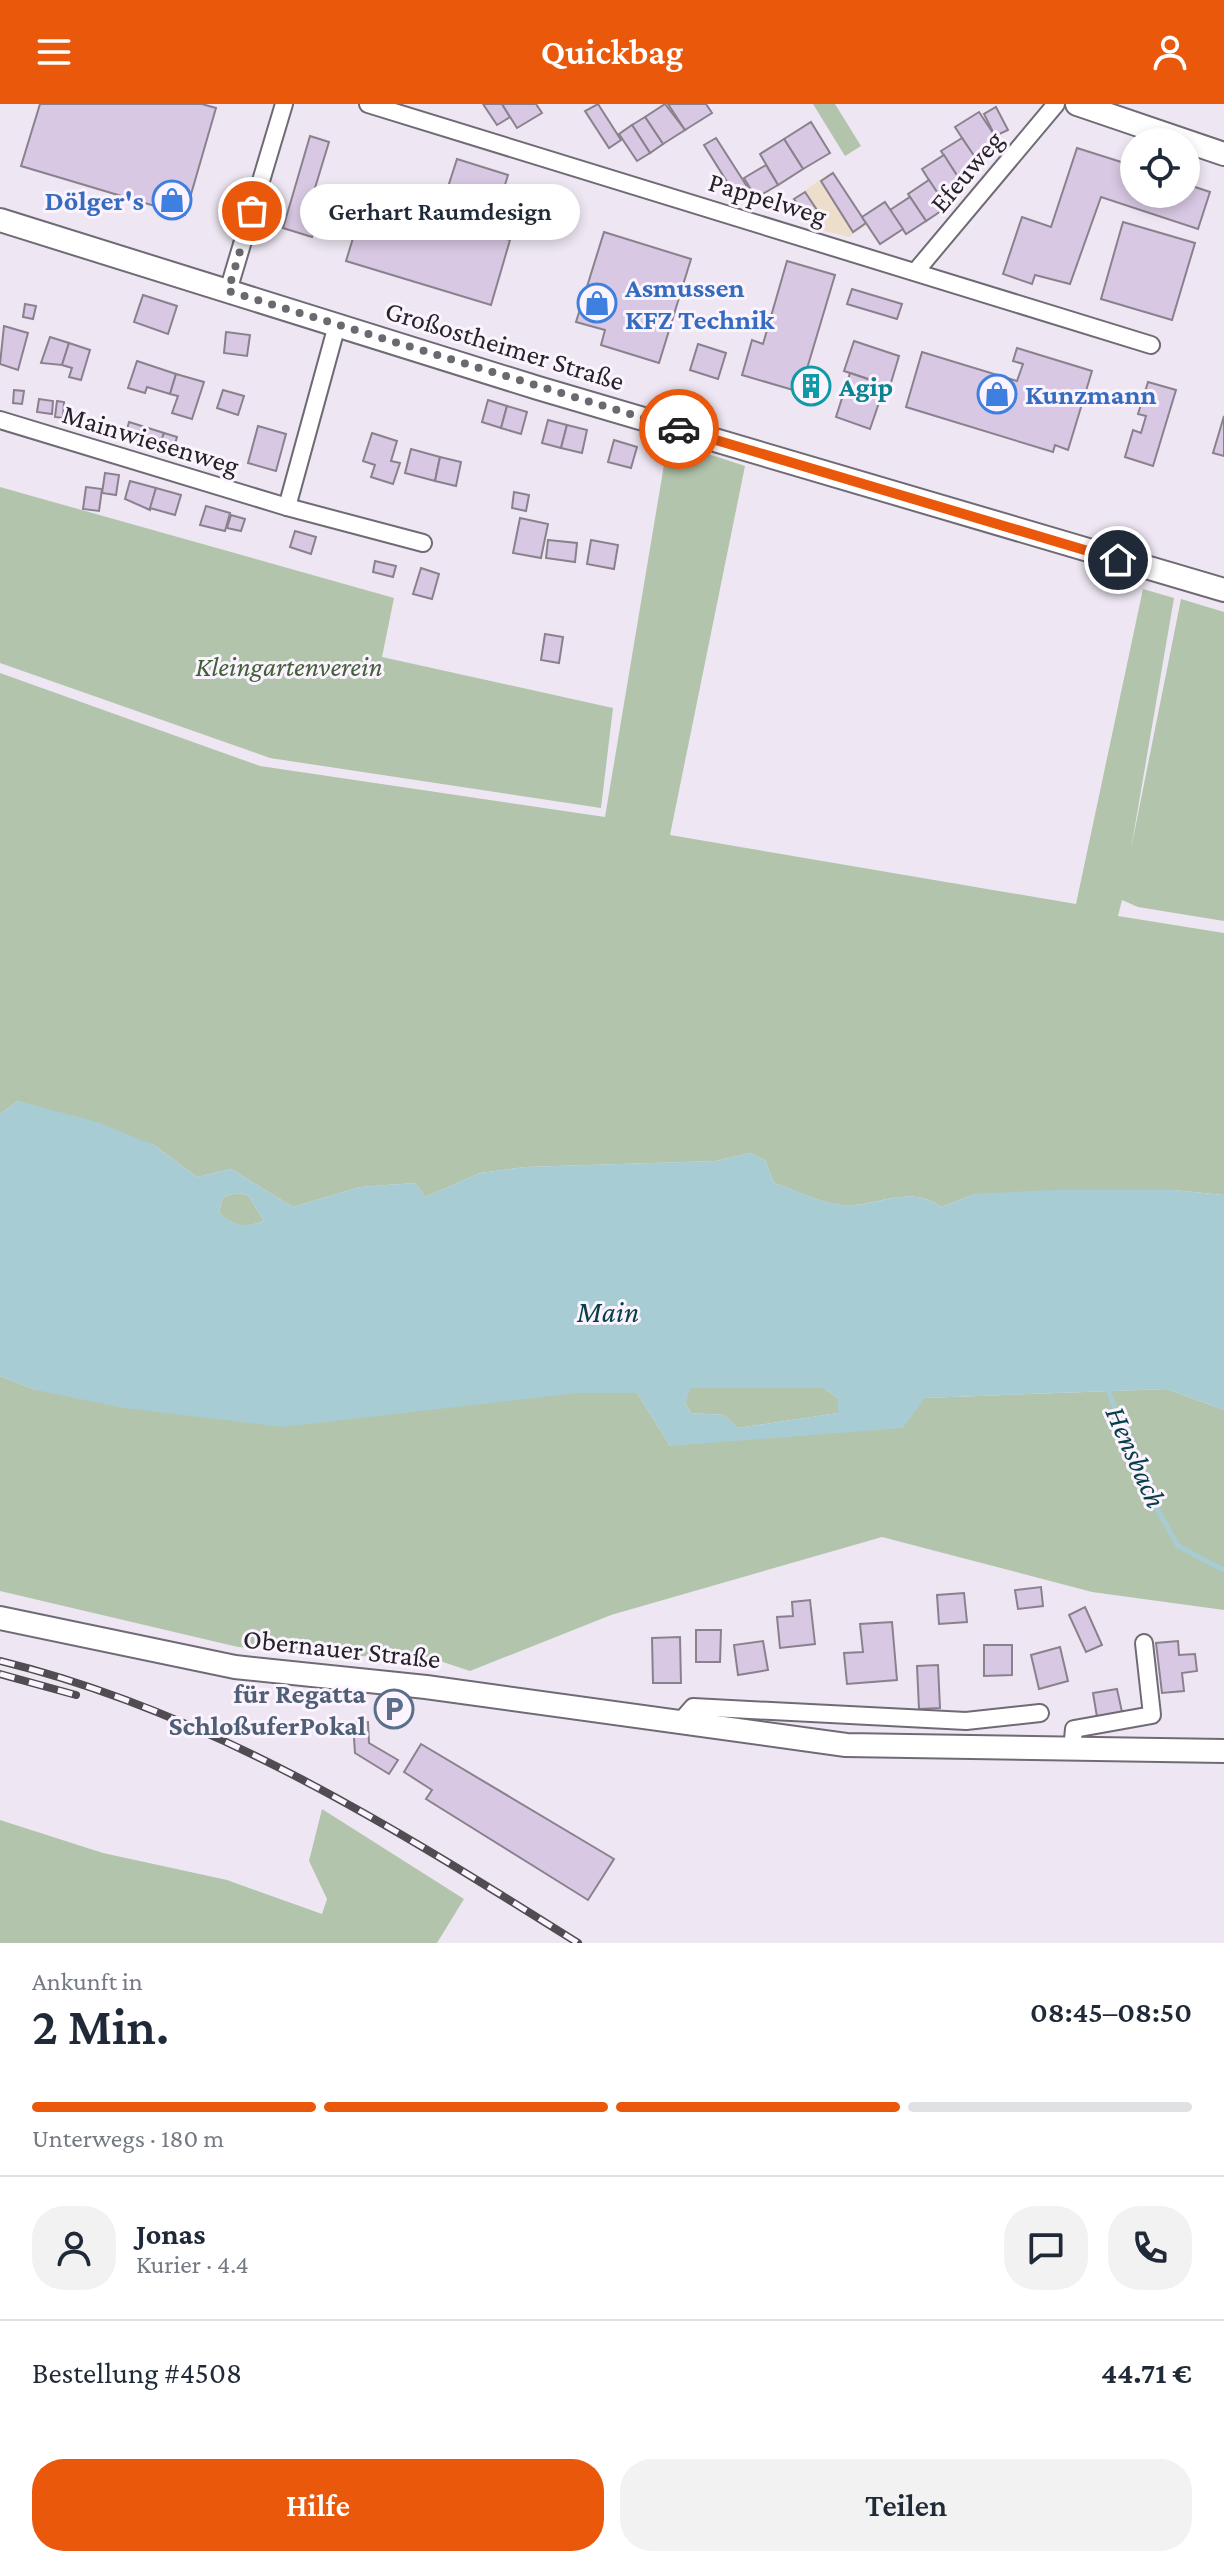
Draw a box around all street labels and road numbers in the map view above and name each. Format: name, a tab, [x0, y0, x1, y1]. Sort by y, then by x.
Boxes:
street label: Efeuweg	[923, 124, 1010, 218]
street label: Pappelweg	[705, 166, 831, 231]
street label: Großostheimer Straße	[382, 294, 628, 397]
street label: Mainwiesenweg	[59, 398, 243, 481]
street label: Obernauer Straße	[242, 1623, 442, 1674]

